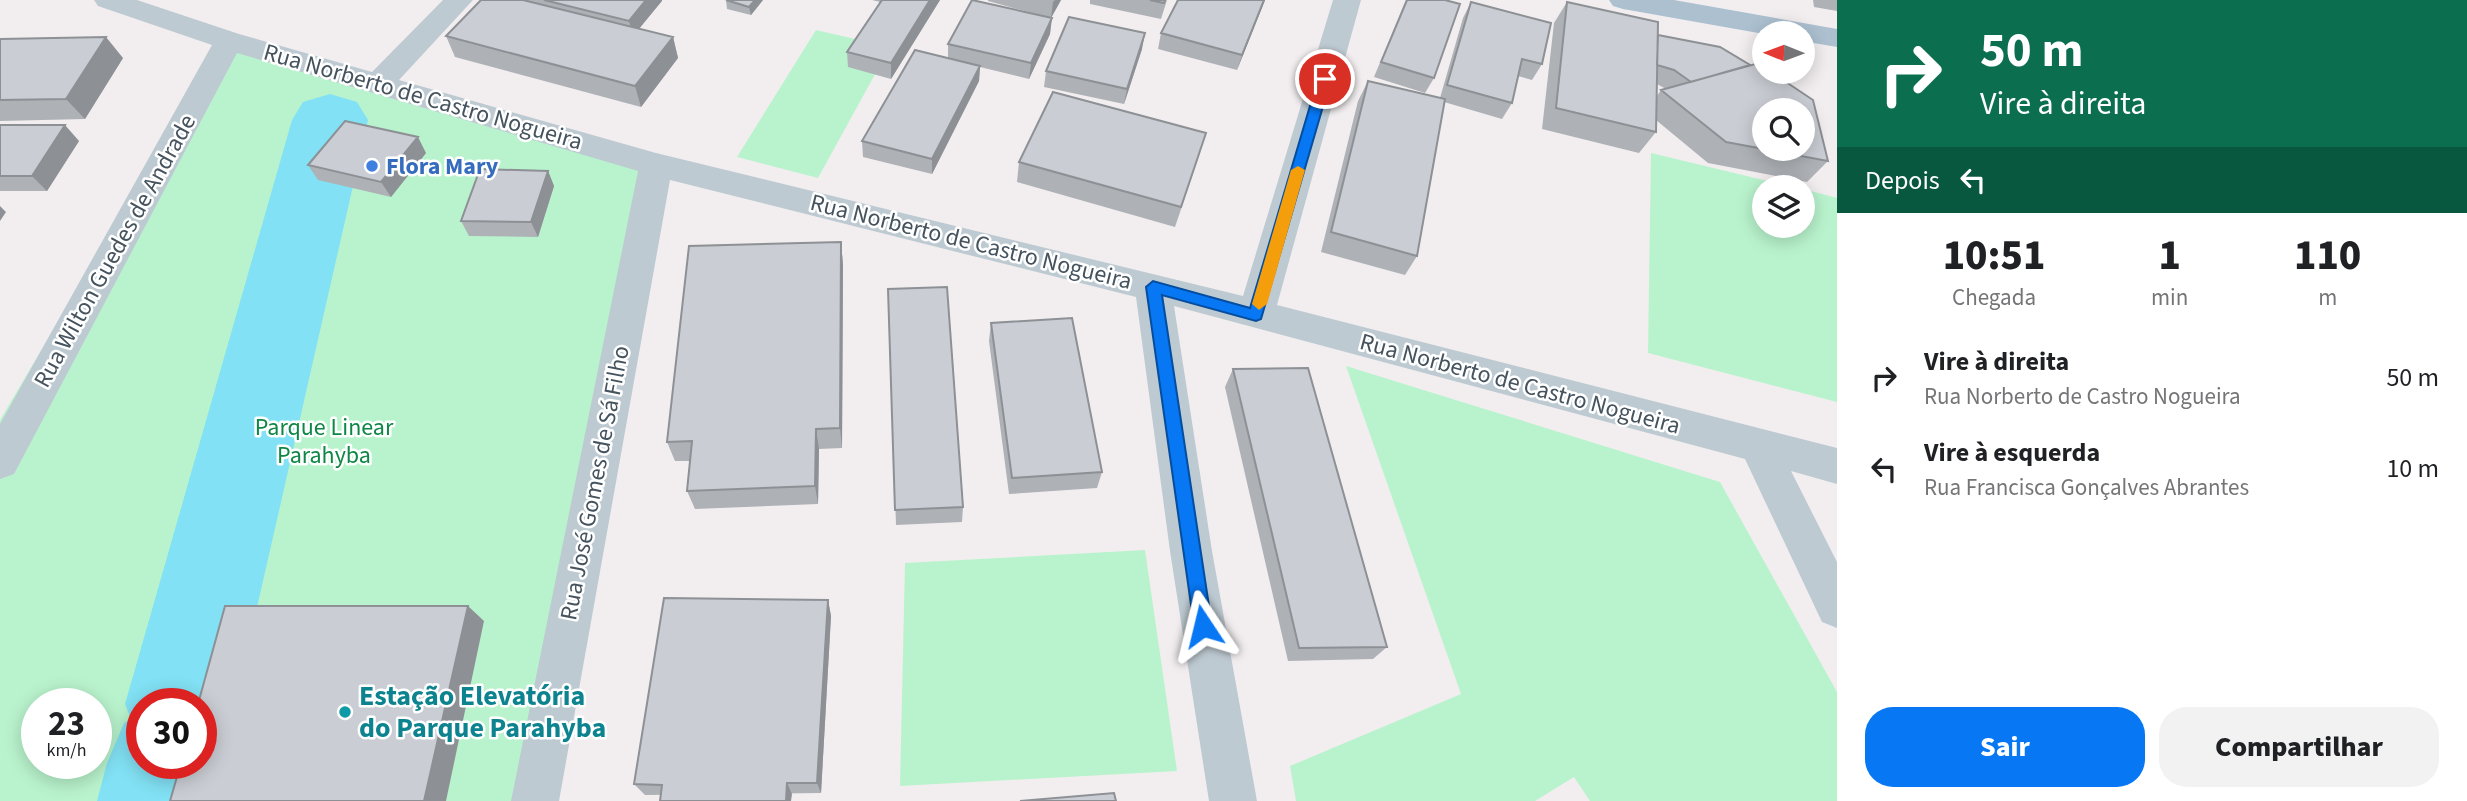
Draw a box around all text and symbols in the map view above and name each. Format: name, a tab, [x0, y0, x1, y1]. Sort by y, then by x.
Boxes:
text: 50 m	[1980, 16, 2084, 86]
north arrow	[1752, 21, 1815, 84]
map controls	[1752, 21, 1815, 238]
icon: right	[1865, 28, 1956, 119]
street label: Rua Norberto de Castro Nogueira	[259, 35, 587, 159]
pin	[1295, 49, 1355, 109]
icon: arrive	[1306, 60, 1344, 98]
text: Vire à direita	[1980, 81, 2146, 127]
button: search	[1752, 98, 1815, 161]
street label: Rua Wilton Guedes de Andrade	[25, 108, 205, 394]
place label: Flora Mary	[386, 149, 499, 184]
marker: Flora Mary	[364, 158, 380, 174]
icon: left	[1954, 161, 1992, 199]
text: Depois	[1865, 162, 1940, 199]
button: layers	[1752, 175, 1815, 238]
street label: Rua Norberto de Castro Nogueira	[807, 185, 1135, 299]
text: 10:51	[1943, 226, 2045, 286]
text: 1	[2158, 226, 2181, 286]
text: 110	[2294, 226, 2361, 286]
text: Chegada	[1952, 281, 2036, 314]
text: min	[2151, 281, 2188, 314]
text: m	[2318, 281, 2337, 314]
street label: Rua Norberto de Castro Nogueira	[1356, 324, 1684, 444]
street label: Rua José Gomes de Sá Filho	[551, 343, 639, 623]
text: Vire à direita	[1924, 343, 2069, 380]
icon: right	[1865, 359, 1903, 397]
text: 50 m	[2386, 359, 2439, 396]
text: Rua Norberto de Castro Nogueira	[1924, 380, 2241, 413]
park label: Parque Linear Parahyba	[255, 410, 394, 473]
text: Vire à esquerda	[1924, 434, 2100, 471]
icon: left	[1865, 450, 1903, 488]
text: 10 m	[2386, 450, 2439, 487]
text: Rua Francisca Gonçalves Abrantes	[1924, 471, 2249, 504]
position arrow	[1166, 589, 1240, 663]
place label: Estação Elevatória do Parque Parahyba	[359, 676, 606, 748]
speed limit sign: 30	[126, 688, 217, 779]
text: 23	[48, 699, 85, 749]
marker: Estação Elevatória do Parque Parahyba	[337, 704, 353, 720]
button: Sair	[1865, 707, 2145, 787]
button: Compartilhar	[2159, 707, 2439, 787]
text: km/h	[47, 738, 86, 763]

